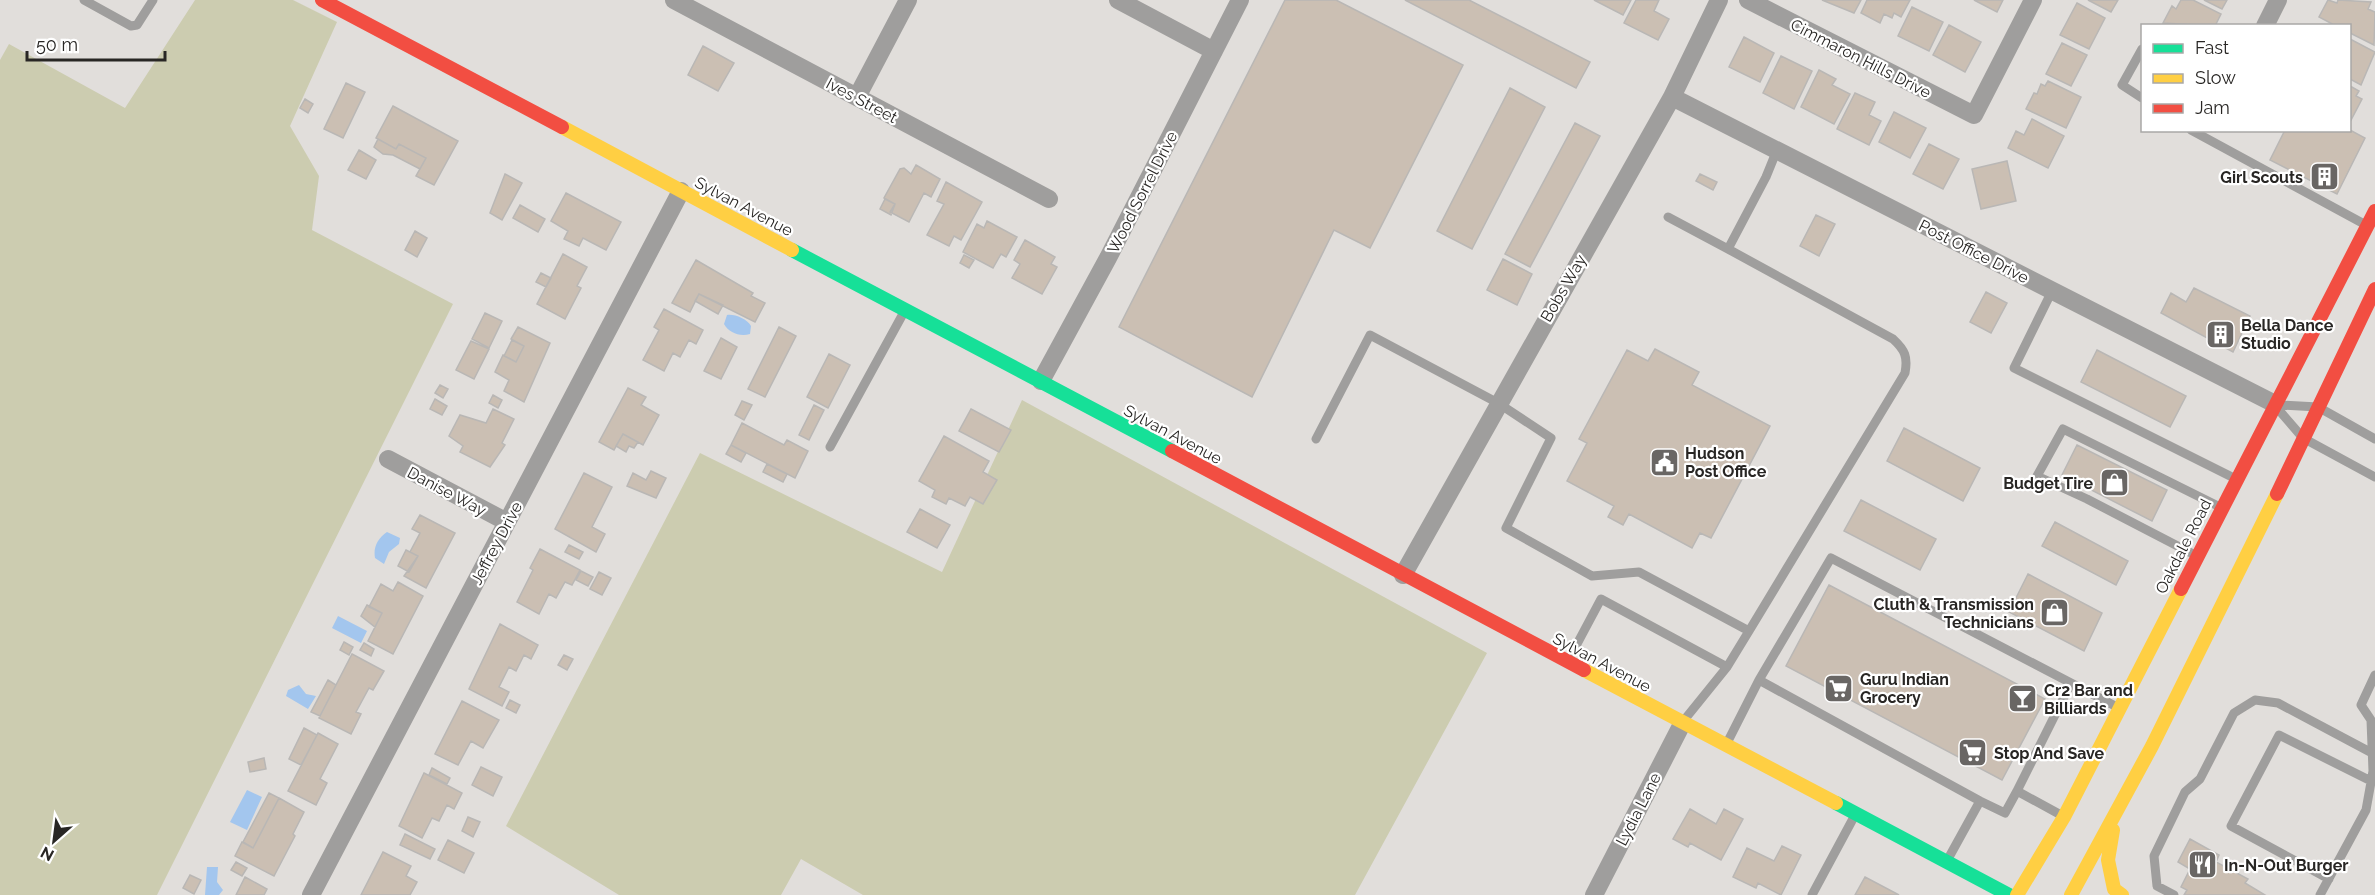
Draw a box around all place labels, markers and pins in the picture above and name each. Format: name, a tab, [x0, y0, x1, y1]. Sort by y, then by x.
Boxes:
building icon: Girl Scouts	[2308, 161, 2340, 193]
place label: Girl Scouts	[2220, 168, 2303, 187]
place label: Bella Dance Studio	[2241, 316, 2334, 353]
building icon: Bella Dance Studio	[2204, 318, 2236, 350]
place label: Hudson Post Office	[1685, 444, 1767, 481]
public building icon: Hudson Post Office	[1648, 446, 1680, 478]
shop icon: Budget Tire	[2098, 467, 2130, 499]
place label: Budget Tire	[2003, 474, 2093, 493]
place label: Cluth & Transmission Technicians	[1873, 595, 2034, 632]
shop icon: Cluth & Transmission Technicians	[2039, 597, 2071, 629]
place label: Guru Indian Grocery	[1860, 670, 1949, 707]
supermarket icon: Guru Indian Grocery	[1823, 672, 1855, 704]
place label: Cr2 Bar and Billiards	[2044, 681, 2133, 718]
bar icon: Cr2 Bar and Billiards	[2007, 683, 2039, 715]
supermarket icon: Stop And Save	[1957, 737, 1989, 769]
place label: Stop And Save	[1994, 744, 2105, 763]
restaurant icon: In-N-Out Burger	[2187, 849, 2219, 881]
place label: In-N-Out Burger	[2224, 856, 2349, 875]

